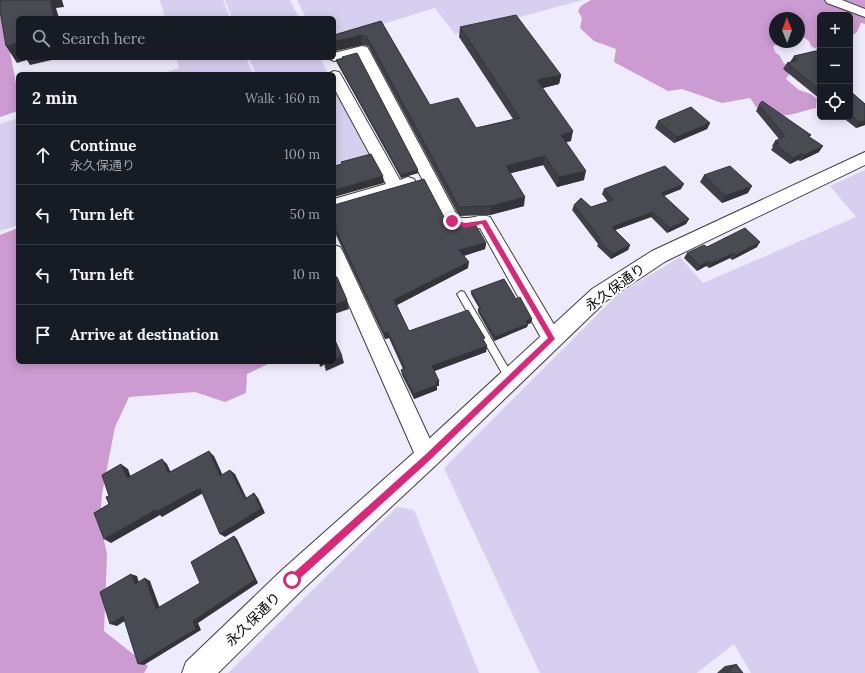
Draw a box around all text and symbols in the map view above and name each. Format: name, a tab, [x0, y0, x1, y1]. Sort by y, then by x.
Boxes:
north arrow	[769, 12, 805, 48]
map controls	[817, 12, 853, 120]
button: +	[817, 12, 853, 48]
search box	[16, 16, 336, 60]
icon: search	[30, 27, 52, 49]
text: Search here	[62, 29, 145, 48]
button: −	[817, 48, 853, 84]
button: locate	[817, 84, 853, 120]
text: 2 min	[32, 87, 78, 109]
text: Walk · 160 m	[245, 90, 320, 107]
text: Continue	[70, 136, 136, 155]
icon: ahead	[32, 144, 54, 166]
text: 100 m	[284, 146, 320, 163]
text: 永久保通り	[70, 157, 135, 174]
icon: left	[32, 204, 54, 226]
text: Turn left	[70, 205, 134, 224]
text: 50 m	[290, 206, 320, 223]
route end	[443, 212, 461, 230]
street label: 永久保通り	[581, 259, 649, 315]
icon: left	[32, 264, 54, 286]
text: Turn left	[70, 265, 134, 284]
text: 10 m	[292, 266, 320, 283]
icon: arrive	[32, 324, 54, 346]
text: Arrive at destination	[70, 325, 219, 344]
route start	[283, 571, 301, 589]
street label: 永久保通り	[222, 588, 284, 650]

